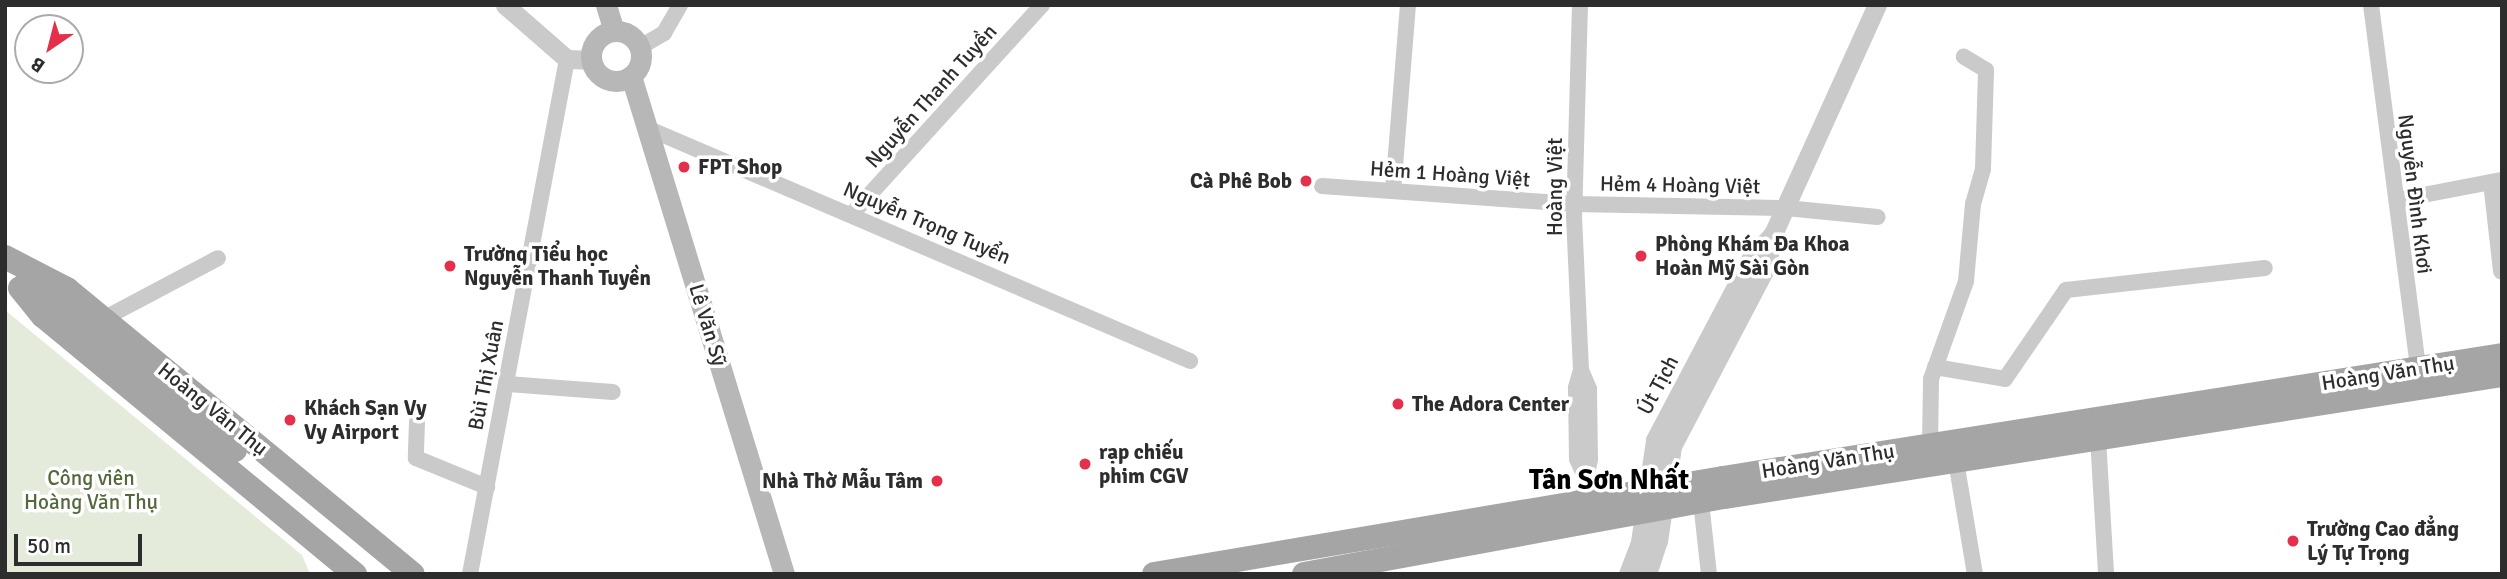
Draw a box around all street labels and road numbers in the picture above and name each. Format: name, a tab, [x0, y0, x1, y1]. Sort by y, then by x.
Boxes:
street label: Nguyễn Thanh Tuyền	[860, 19, 1002, 173]
street label: Nguyễn Đình Khơi	[2393, 113, 2437, 275]
street label: Hoàng Việt	[1542, 138, 1568, 236]
street label: Hẻm 1 Hoàng Việt	[1369, 156, 1531, 192]
street label: Hẻm 4 Hoàng Việt	[1600, 171, 1760, 199]
street label: Nguyễn Trọng Tuyển	[840, 176, 1014, 270]
street label: Lê Văn Sỹ	[684, 281, 732, 369]
street label: Bùi Thị Xuân	[463, 318, 509, 432]
street label: Hoàng Văn Thụ	[2320, 350, 2456, 396]
street label: Út Tịch	[1632, 351, 1684, 419]
street label: Hoàng Văn Thụ	[153, 357, 273, 461]
street label: Hoàng Văn Thụ	[1760, 438, 1896, 484]

